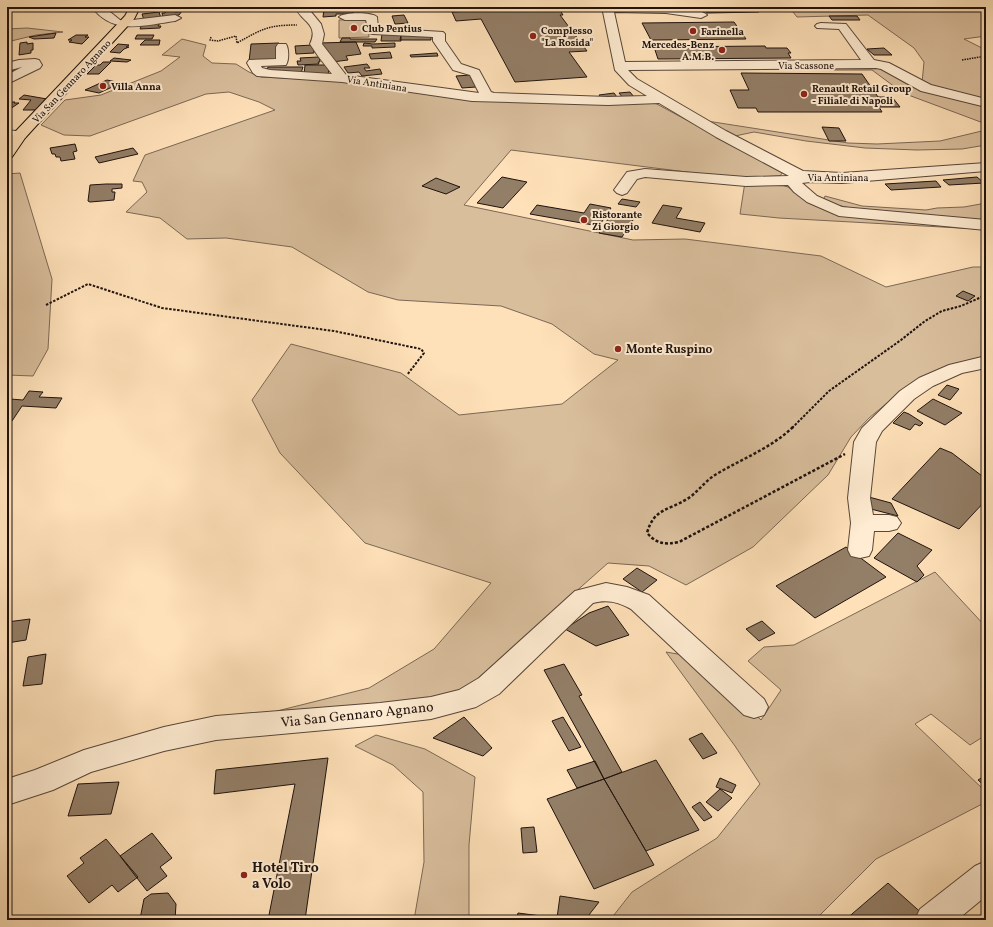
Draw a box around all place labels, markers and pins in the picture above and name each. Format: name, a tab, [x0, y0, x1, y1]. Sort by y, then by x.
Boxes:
place label: Club Pentius	[362, 22, 422, 36]
marker: Club Pentius	[349, 23, 359, 33]
place label: Complesso "La Rosida"	[541, 24, 594, 50]
place label: Farinella	[701, 25, 744, 39]
marker: Farinella	[688, 26, 698, 36]
marker: Complesso "La Rosida"	[528, 31, 538, 41]
place label: Mercedes-Benz A.M.B.	[642, 38, 714, 64]
marker: Mercedes-Benz A.M.B.	[717, 45, 727, 55]
place label: Villa Anna	[111, 80, 162, 94]
marker: Villa Anna	[98, 81, 108, 91]
place label: Renault Retail Group - Filiale di Napoli	[812, 82, 911, 108]
marker: Renault Retail Group - Filiale di Napoli	[799, 89, 809, 99]
place label: Ristorante Zi Giorgio	[592, 208, 642, 234]
marker: Ristorante Zi Giorgio	[579, 215, 589, 225]
place label: Monte Ruspino	[626, 342, 713, 358]
marker: Monte Ruspino	[613, 344, 623, 354]
place label: Hotel Tiro a Volo	[252, 859, 319, 894]
marker: Hotel Tiro a Volo	[239, 870, 249, 880]

